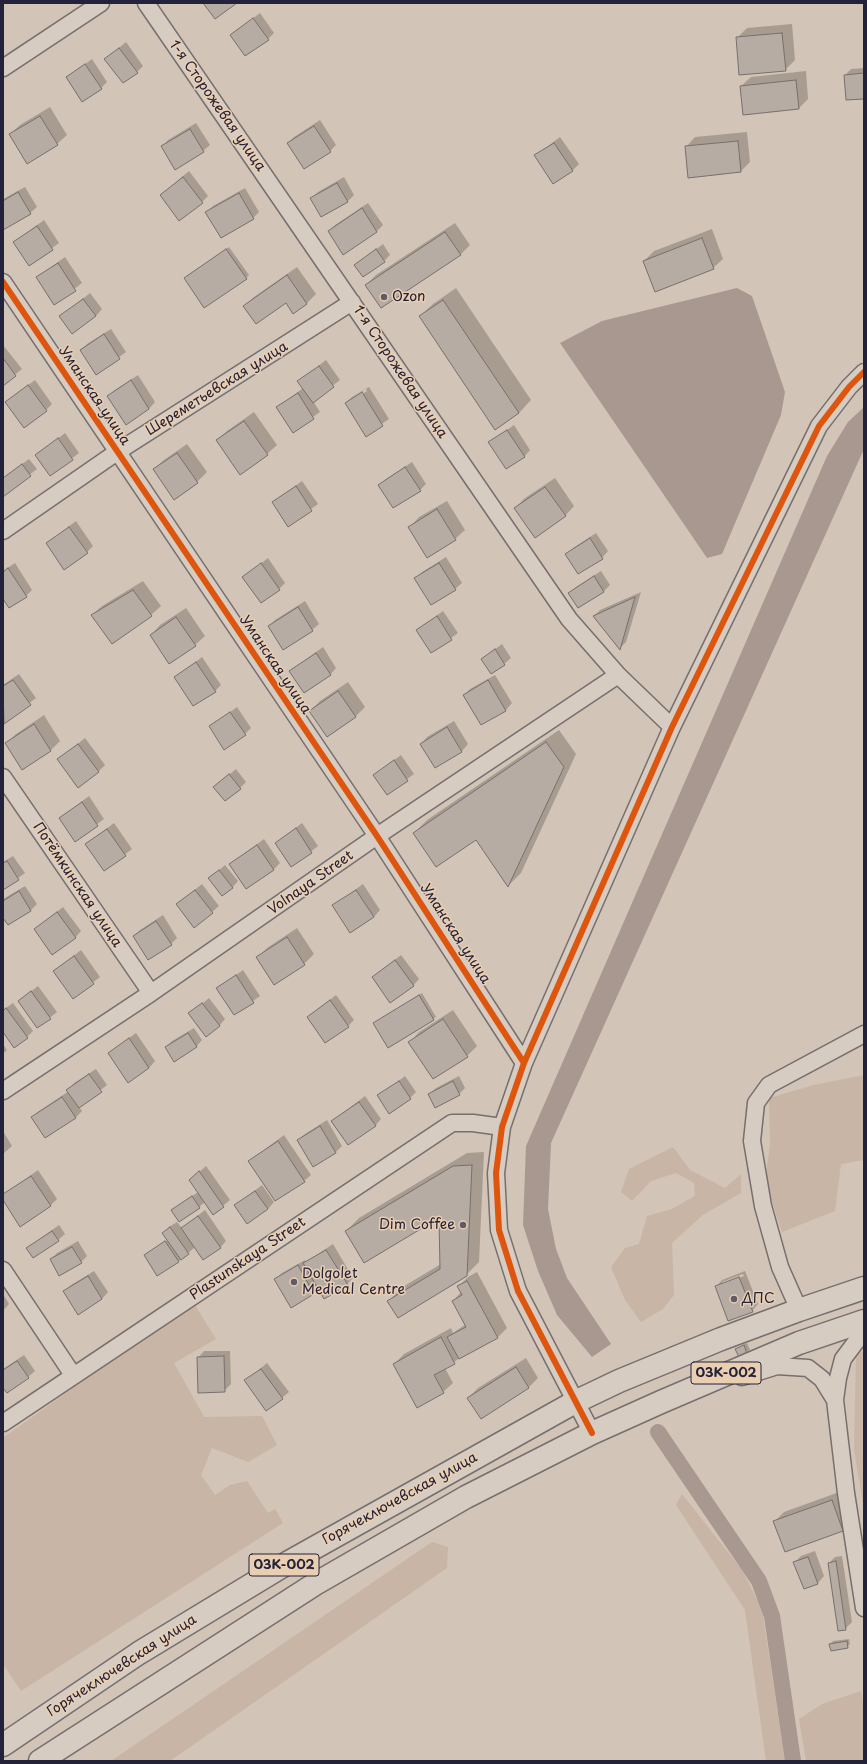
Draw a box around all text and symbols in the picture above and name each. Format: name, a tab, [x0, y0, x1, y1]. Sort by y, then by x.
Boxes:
street label: 1-я Сторожевая улица	[165, 37, 269, 175]
place label: Ozon	[392, 289, 425, 305]
marker: Ozon	[379, 292, 389, 302]
street label: 1-я Сторожевая улица	[349, 302, 451, 442]
street label: Шереметьевская улица	[143, 338, 291, 440]
street label: Уманская улица	[55, 343, 133, 449]
street label: Уманская улица	[236, 612, 314, 718]
street label: Потёмкинская улица	[29, 819, 125, 951]
street label: Volnaya Street	[265, 847, 357, 919]
street label: Уманская улица	[416, 881, 494, 987]
street label: Plastunskaya Street	[187, 1214, 309, 1304]
place label: Dim Coffee	[379, 1217, 455, 1233]
marker: Dim Coffee	[458, 1220, 468, 1230]
place label: Dolgolet Medical Centre	[302, 1266, 405, 1298]
marker: Dolgolet Medical Centre	[289, 1277, 299, 1287]
place label: ДПС	[742, 1291, 775, 1307]
marker: ДПС	[729, 1294, 739, 1304]
road number: 03К-002	[691, 1362, 761, 1384]
street label: Горячеключевская улица	[320, 1449, 480, 1549]
road number: 03К-002	[249, 1554, 319, 1576]
street label: Горячеключевская улица	[44, 1611, 200, 1721]

